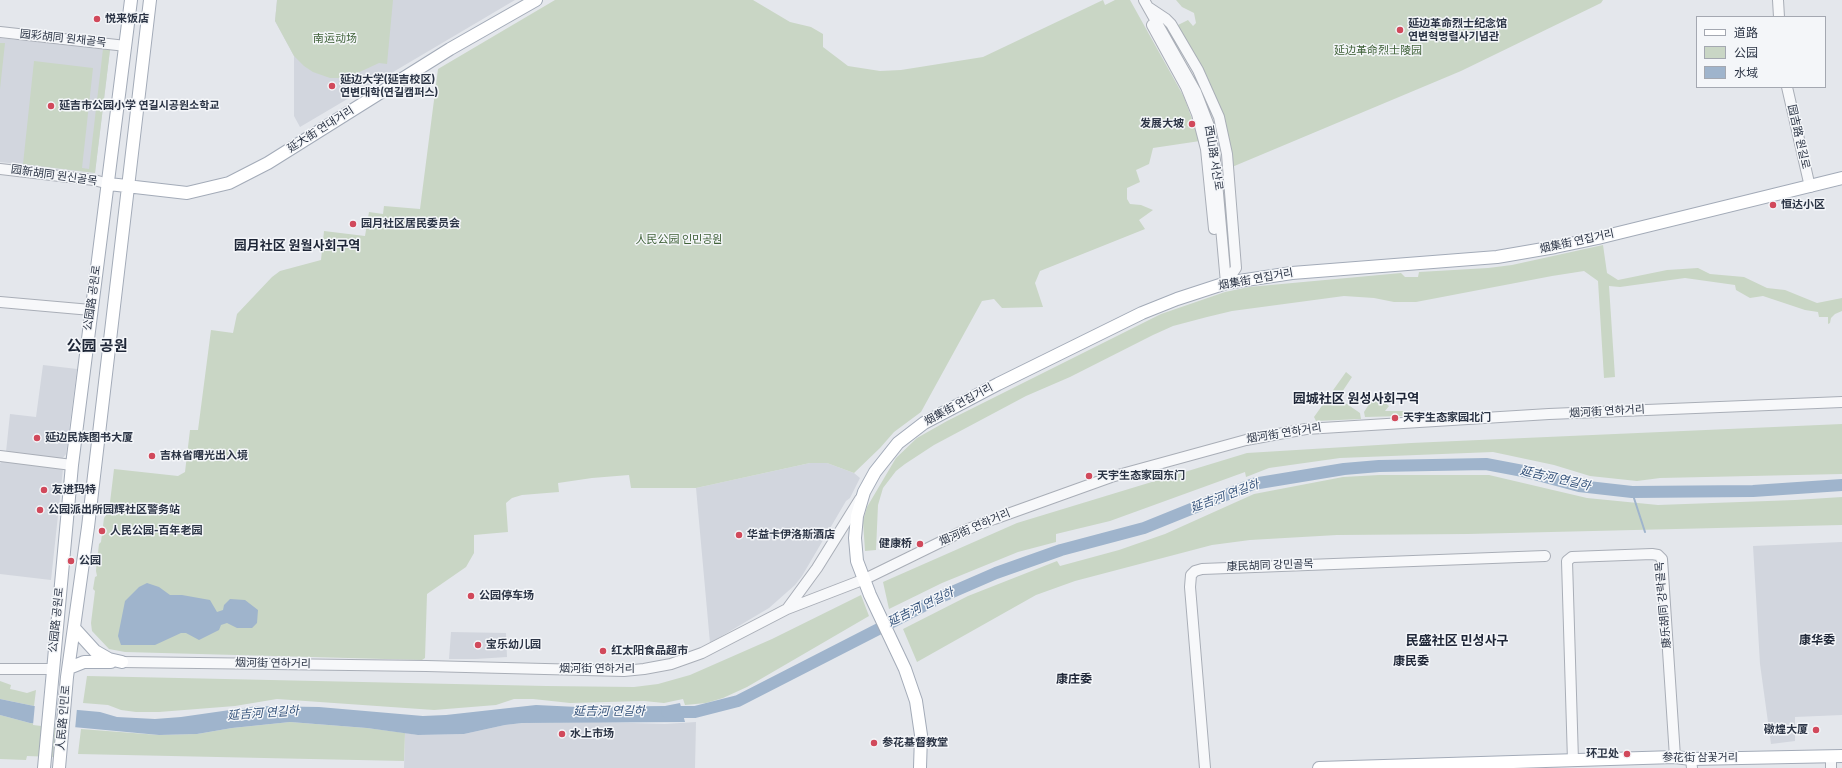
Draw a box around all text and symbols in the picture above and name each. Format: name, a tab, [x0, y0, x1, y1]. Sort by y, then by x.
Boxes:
place label: 悦来饭店	[105, 12, 149, 26]
marker: 悦来饭店	[92, 14, 102, 24]
legend	[1696, 16, 1826, 88]
place label: 延边革命烈士纪念馆 연변혁명렬사기념관	[1408, 17, 1507, 43]
text: 道路	[1734, 23, 1758, 42]
marker: 延边革命烈士纪念馆 연변혁명렬사기념관	[1395, 25, 1405, 35]
street label: 园彩胡同 원채골목	[19, 28, 107, 50]
park label: 南运动场	[313, 32, 357, 46]
text: 公园	[1734, 43, 1758, 62]
park label: 延边革命烈士陵园	[1334, 44, 1422, 58]
text: 水域	[1734, 63, 1758, 82]
place label: 延边大学(延吉校区) 연변대학(연길캠퍼스)	[340, 73, 438, 99]
marker: 延边大学(延吉校区) 연변대학(연길캠퍼스)	[327, 81, 337, 91]
place label: 延吉市公园小学 연길시공원소학교	[59, 99, 219, 113]
marker: 延吉市公园小学 연길시공원소학교	[46, 101, 56, 111]
street label: 园吉路 원길로	[1784, 103, 1812, 171]
street label: 延大街 연대거리	[285, 104, 357, 156]
place label: 发展大坡	[1140, 117, 1184, 131]
marker: 发展大坡	[1187, 119, 1197, 129]
street label: 西山路 서산로	[1201, 124, 1225, 192]
street label: 园新胡同 원신골목	[10, 163, 98, 189]
place label: 恒达小区	[1781, 198, 1825, 212]
marker: 恒达小区	[1768, 200, 1778, 210]
place label: 园月社区居民委员会	[361, 217, 460, 231]
marker: 园月社区居民委员会	[348, 219, 358, 229]
street label: 烟集街 연집거리	[1539, 228, 1615, 256]
park label: 人民公园 인민공원	[636, 233, 722, 247]
district label: 园月社区 원월사회구역	[234, 239, 360, 255]
street label: 公园路 공원로	[82, 265, 104, 331]
street label: 烟集街 연집거리	[1217, 267, 1295, 293]
district label: 公园 공원	[67, 338, 127, 356]
street label: 烟集街 연집거리	[922, 381, 996, 429]
district label: 园城社区 원성사회구역	[1293, 392, 1419, 408]
street label: 烟河街 연하거리	[1569, 403, 1645, 421]
place label: 天宇生态家园北门	[1403, 411, 1491, 425]
marker: 天宇生态家园北门	[1390, 413, 1400, 423]
street label: 烟河街 연하거리	[1245, 422, 1323, 446]
place label: 延边民族图书大厦	[45, 431, 133, 445]
marker: 延边民族图书大厦	[32, 433, 42, 443]
place label: 吉林省曙光出入境	[160, 449, 248, 463]
marker: 吉林省曙光出入境	[147, 451, 157, 461]
water label: 延吉河 연길하	[1518, 464, 1592, 494]
place label: 天宇生态家园东门	[1097, 469, 1185, 483]
marker: 天宇生态家园东门	[1084, 471, 1094, 481]
water label: 延吉河 연길하	[1189, 478, 1261, 516]
place label: 友进玛特	[52, 483, 96, 497]
marker: 友进玛特	[39, 485, 49, 495]
place label: 公园派出所园辉社区警务站	[48, 503, 180, 517]
marker: 公园派出所园辉社区警务站	[35, 505, 45, 515]
street label: 烟河街 연하거리	[937, 507, 1013, 549]
place label: 人民公园-百年老园	[110, 524, 202, 538]
marker: 人民公园-百年老园	[97, 526, 107, 536]
place label: 华益卡伊洛斯酒店	[747, 528, 835, 542]
marker: 华益卡伊洛斯酒店	[734, 530, 744, 540]
place label: 健康桥	[879, 537, 912, 551]
marker: 健康桥	[915, 539, 925, 549]
place label: 公园	[79, 554, 101, 568]
marker: 公园	[66, 556, 76, 566]
street label: 康民胡同 강민골목	[1226, 558, 1314, 574]
street label: 康乐胡同 강락골목	[1654, 561, 1674, 649]
water label: 延吉河 연길하	[886, 586, 956, 630]
street label: 公园路 공원로	[47, 587, 67, 653]
place label: 公园停车场	[479, 589, 534, 603]
marker: 公园停车场	[466, 591, 476, 601]
district label: 民盛社区 민성사구	[1406, 634, 1508, 650]
district label: 康华委	[1799, 634, 1835, 648]
place label: 宝乐幼儿园	[486, 638, 541, 652]
marker: 宝乐幼儿园	[473, 640, 483, 650]
place label: 红太阳食品超市	[611, 644, 688, 658]
marker: 红太阳食品超市	[598, 646, 608, 656]
district label: 康民委	[1393, 655, 1429, 669]
street label: 烟河街 연하거리	[235, 657, 311, 671]
street label: 烟河街 연하거리	[559, 662, 635, 676]
district label: 康庄委	[1056, 673, 1092, 687]
street label: 人民路 인민로	[55, 685, 73, 751]
water label: 延吉河 연길하	[227, 704, 299, 724]
water label: 延吉河 연길하	[573, 705, 645, 719]
place label: 礅煌大厦	[1764, 723, 1808, 737]
marker: 礅煌大厦	[1811, 725, 1821, 735]
place label: 水上市场	[570, 727, 614, 741]
marker: 水上市场	[557, 729, 567, 739]
place label: 参花基督教堂	[882, 736, 948, 750]
marker: 参花基督教堂	[869, 738, 879, 748]
place label: 环卫处	[1586, 747, 1619, 761]
marker: 环卫处	[1622, 749, 1632, 759]
street label: 参花街 삼꽃거리	[1662, 751, 1738, 765]

